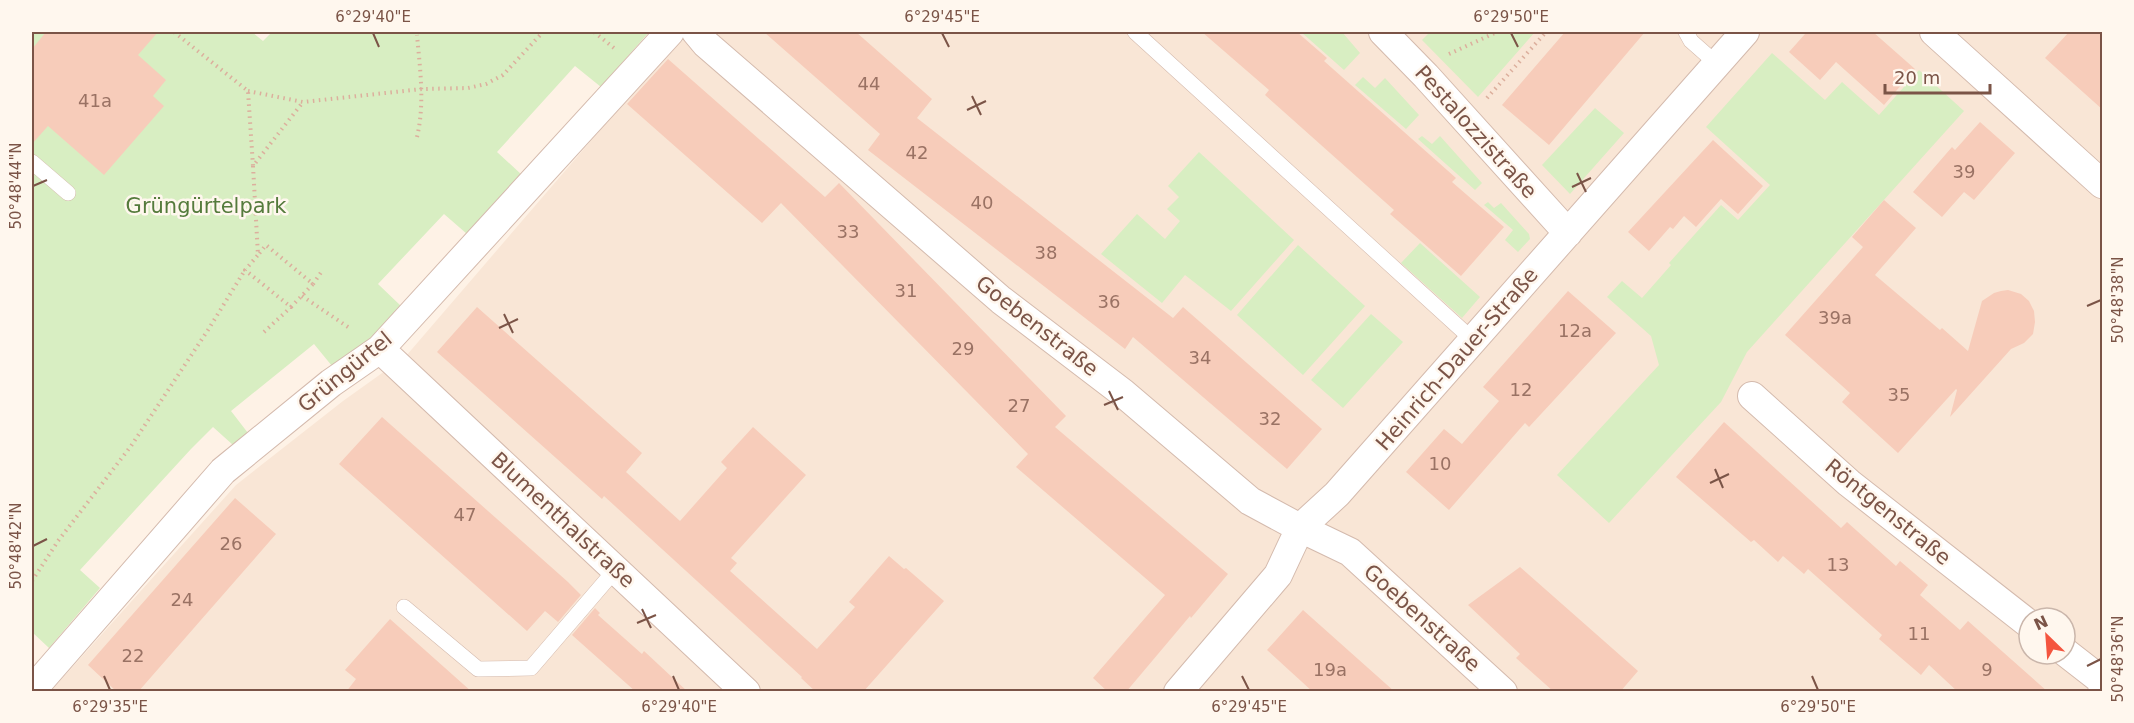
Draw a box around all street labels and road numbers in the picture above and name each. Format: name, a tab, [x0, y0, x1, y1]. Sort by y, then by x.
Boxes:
street label: Pestalozzistraße	[1410, 61, 1542, 203]
street label: Heinrich-Dauer-Straße	[1371, 263, 1543, 455]
street label: Goebenstraße	[971, 271, 1103, 381]
street label: Grüngürtel	[293, 327, 397, 417]
street label: Blumenthalstraße	[486, 447, 640, 593]
street label: Röntgenstraße	[1820, 454, 1956, 570]
street label: Goebenstraße	[1359, 559, 1485, 677]

